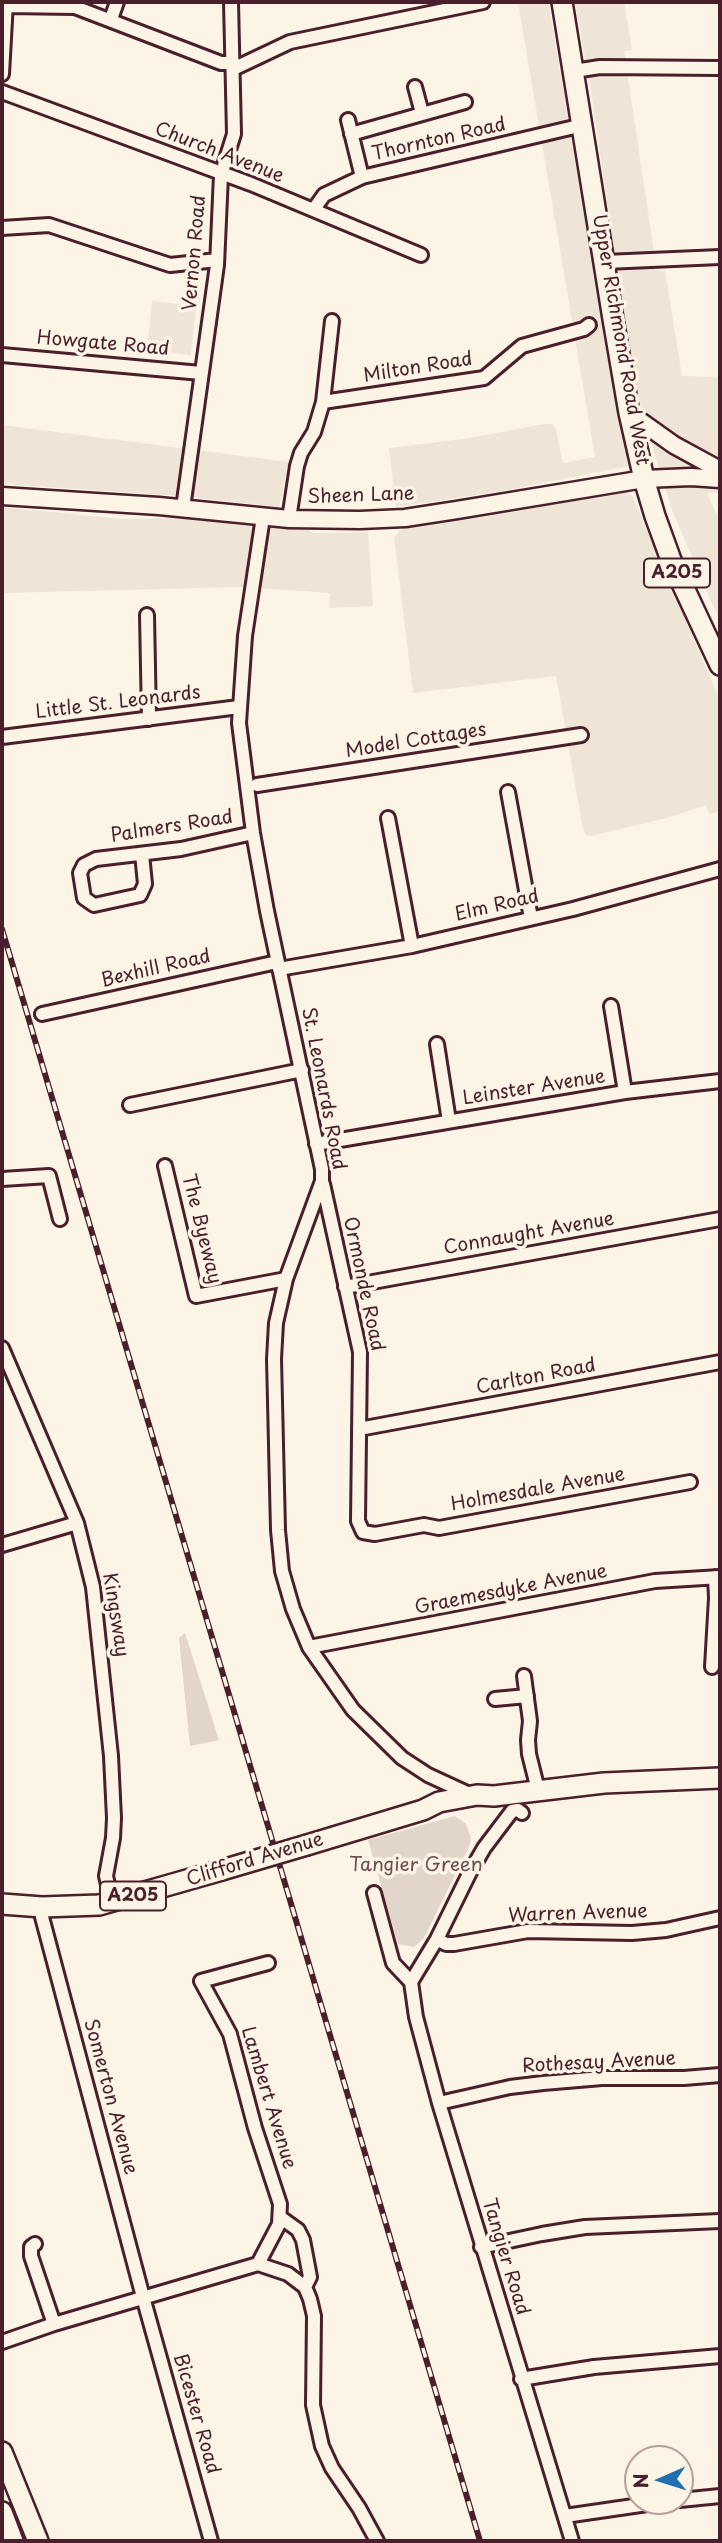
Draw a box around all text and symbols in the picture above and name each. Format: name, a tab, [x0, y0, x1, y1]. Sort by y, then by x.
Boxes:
street label: Thornton Road	[370, 114, 508, 166]
street label: Church Avenue	[151, 118, 287, 188]
street label: Vernon Road	[179, 194, 211, 312]
street label: Upper Richmond Road West	[587, 213, 653, 467]
street label: Howgate Road	[36, 327, 170, 361]
street label: Milton Road	[362, 348, 474, 388]
street label: Sheen Lane	[307, 483, 415, 509]
road number: A205	[644, 558, 710, 588]
street label: Little St. Leonards	[34, 682, 202, 724]
street label: Model Cottages	[344, 719, 488, 763]
street label: Palmers Road	[109, 806, 235, 848]
street label: Elm Road	[453, 885, 541, 927]
street label: Bexhill Road	[99, 945, 213, 993]
street label: St. Leonards Road	[296, 1006, 350, 1172]
street label: Leinster Avenue	[461, 1065, 607, 1111]
street label: The Byeway	[176, 1172, 226, 1286]
street label: Connaught Avenue	[442, 1208, 616, 1260]
street label: Ormonde Road	[338, 1215, 388, 1353]
street label: Carlton Road	[474, 1354, 598, 1400]
street label: Holmesdale Avenue	[449, 1463, 627, 1517]
street label: Graemesdyke Avenue	[413, 1560, 609, 1620]
street label: Kingsway	[97, 1571, 133, 1659]
street label: Clifford Avenue	[184, 1828, 326, 1892]
park label: Tangier Green	[349, 1855, 483, 1877]
road number: A205	[100, 1882, 166, 1910]
street label: Warren Avenue	[508, 1900, 648, 1928]
street label: Somerton Avenue	[78, 2017, 142, 2177]
street label: Lambert Avenue	[236, 2024, 300, 2172]
street label: Rothesay Avenue	[522, 2048, 676, 2078]
street label: Tangier Road	[476, 2196, 534, 2318]
street label: Bicester Road	[168, 2351, 224, 2477]
north arrow	[624, 2445, 694, 2515]
text: N	[626, 2473, 654, 2489]

